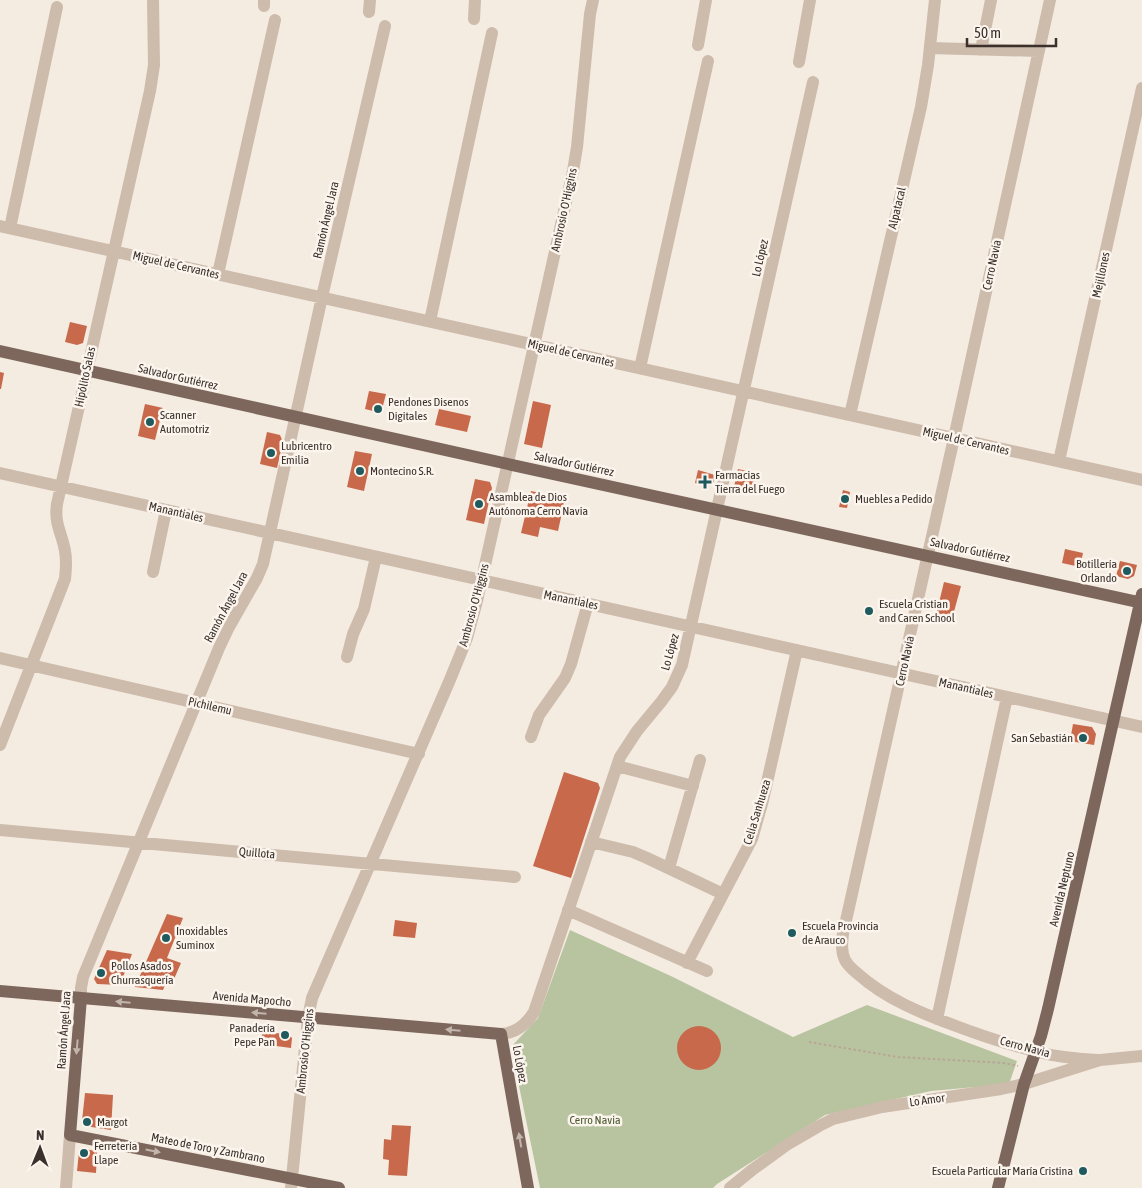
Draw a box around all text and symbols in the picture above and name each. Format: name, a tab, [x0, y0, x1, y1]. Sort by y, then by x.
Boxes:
scale bar	[967, 15, 1056, 47]
text: 50 m	[974, 24, 1001, 41]
street label: Ambrosio O'Higgins	[548, 167, 580, 253]
street label: Ramón Ángel Jara	[310, 180, 342, 260]
street label: Alpatacal	[885, 185, 909, 230]
street label: Lo López	[749, 237, 771, 278]
street label: Cerro Navia	[980, 239, 1004, 291]
street label: Miguel de Cervantes	[131, 248, 221, 282]
street label: Mejillones	[1089, 251, 1113, 299]
street label: Miguel de Cervantes	[526, 336, 616, 370]
street label: Hipólito Salas	[72, 346, 98, 408]
street label: Salvador Gutiérrez	[137, 361, 220, 393]
place label: Pendones Disenos Digitales	[388, 395, 468, 423]
marker: Pendones Disenos Digitales	[372, 403, 384, 415]
place label: Scanner Automotriz	[160, 408, 210, 436]
marker: Scanner Automotriz	[144, 416, 156, 428]
street label: Miguel de Cervantes	[921, 424, 1011, 458]
place label: Lubricentro Emilia	[281, 439, 332, 467]
marker: Lubricentro Emilia	[265, 447, 277, 459]
street label: Salvador Gutiérrez	[533, 449, 616, 479]
place label: Montecino S.R.	[370, 464, 434, 478]
marker: Montecino S.R.	[354, 465, 366, 477]
place label: Farmacias Tierra del Fuego	[715, 468, 785, 496]
marker: Farmacias Tierra del Fuego	[699, 476, 711, 488]
place label: Asamblea de Dios Autónoma Cerro Navia	[489, 490, 588, 518]
place label: Muebles a Pedido	[855, 492, 933, 506]
marker: Muebles a Pedido	[839, 493, 851, 505]
marker: Asamblea de Dios Autónoma Cerro Navia	[473, 498, 485, 510]
street label: Manantiales	[147, 499, 205, 525]
street label: Salvador Gutiérrez	[929, 535, 1012, 565]
place label: Botillería Orlando	[1076, 557, 1117, 585]
street label: Ambrosio O'Higgins	[456, 562, 492, 648]
marker: Botillería Orlando	[1121, 565, 1133, 577]
street label: Ramón Ángel Jara	[201, 569, 251, 645]
street label: Manantiales	[542, 587, 600, 613]
place label: Escuela Cristian and Caren School	[879, 597, 956, 625]
marker: Escuela Cristian and Caren School	[863, 605, 875, 617]
street label: Lo López	[658, 631, 682, 672]
street label: Cerro Navia	[893, 635, 917, 687]
street label: Manantiales	[937, 675, 995, 701]
street label: Pichilemu	[187, 694, 233, 718]
place label: San Sebastián	[1011, 731, 1073, 745]
marker: San Sebastián	[1077, 732, 1089, 744]
street label: Celia Sanhueza	[740, 778, 774, 846]
street label: Quillota	[238, 844, 276, 862]
street label: Avenida Neptuno	[1047, 850, 1078, 928]
place label: Escuela Provincia de Arauco	[802, 919, 879, 947]
place label: Inoxidables Suminox	[176, 924, 228, 952]
marker: Escuela Provincia de Arauco	[786, 927, 798, 939]
marker: Inoxidables Suminox	[160, 932, 172, 944]
place label: Pollos Asados Churrasquería	[111, 959, 174, 987]
marker: Pollos Asados Churrasquería	[95, 967, 107, 979]
street label: Avenida Mapocho	[212, 989, 292, 1009]
street label: Ramón Ángel Jara	[54, 990, 74, 1070]
one-way arrow	[115, 997, 131, 1005]
street label: Ambrosio O'Higgins	[294, 1008, 316, 1094]
one-way arrow	[251, 1009, 267, 1017]
place label: Panadería Pepe Pan	[229, 1021, 275, 1049]
one-way arrow	[444, 1026, 460, 1034]
marker: Panadería Pepe Pan	[279, 1029, 291, 1041]
street label: Cerro Navia	[998, 1034, 1052, 1060]
one-way arrow	[73, 1039, 81, 1055]
street label: Lo López	[510, 1044, 530, 1084]
street label: Lo Amor	[908, 1091, 946, 1109]
park label: Cerro Navia	[569, 1113, 621, 1127]
place label: Margot	[97, 1115, 128, 1129]
marker: Margot	[81, 1116, 93, 1128]
north arrow	[15, 1123, 65, 1173]
text: N	[36, 1127, 44, 1143]
street label: Mateo de Toro y Zambrano	[150, 1130, 266, 1166]
one-way arrow	[515, 1132, 523, 1148]
place label: Ferretería Llape	[94, 1139, 137, 1167]
marker: Ferretería Llape	[78, 1147, 90, 1159]
one-way arrow	[145, 1147, 160, 1155]
place label: Escuela Particular María Cristina	[932, 1164, 1073, 1178]
marker: Escuela Particular María Cristina	[1077, 1165, 1089, 1177]

